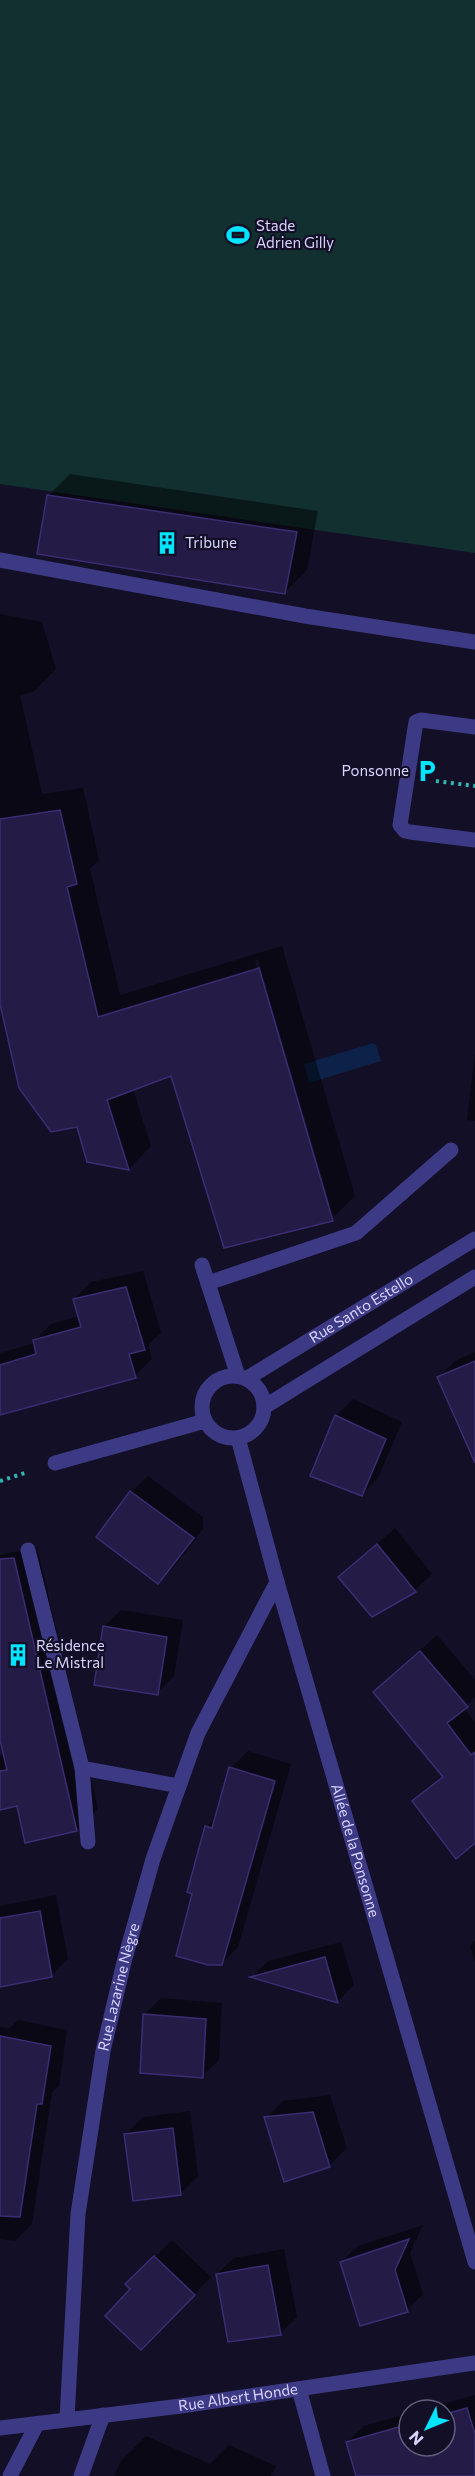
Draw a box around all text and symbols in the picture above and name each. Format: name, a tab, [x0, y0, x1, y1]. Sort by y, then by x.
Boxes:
place label: Stade Adrien Gilly	[256, 216, 334, 251]
sports icon: Stade Adrien Gilly	[225, 222, 251, 248]
building icon: Tribune	[154, 530, 180, 556]
place label: Tribune	[185, 533, 237, 551]
parking icon: Ponsonne	[414, 758, 440, 784]
place label: Ponsonne	[341, 761, 409, 779]
street label: Rue Santo Estello	[305, 1269, 416, 1346]
place label: Résidence Le Mistral	[36, 1636, 105, 1671]
building icon: Résidence Le Mistral	[5, 1642, 31, 1668]
street label: Allée de la Ponsonne	[328, 1781, 384, 1919]
street label: Rue Lazarine Nègre	[93, 1921, 143, 2053]
street label: Rue Albert Honde	[177, 2379, 299, 2414]
north arrow	[397, 2398, 457, 2458]
text: N	[405, 2428, 427, 2449]

